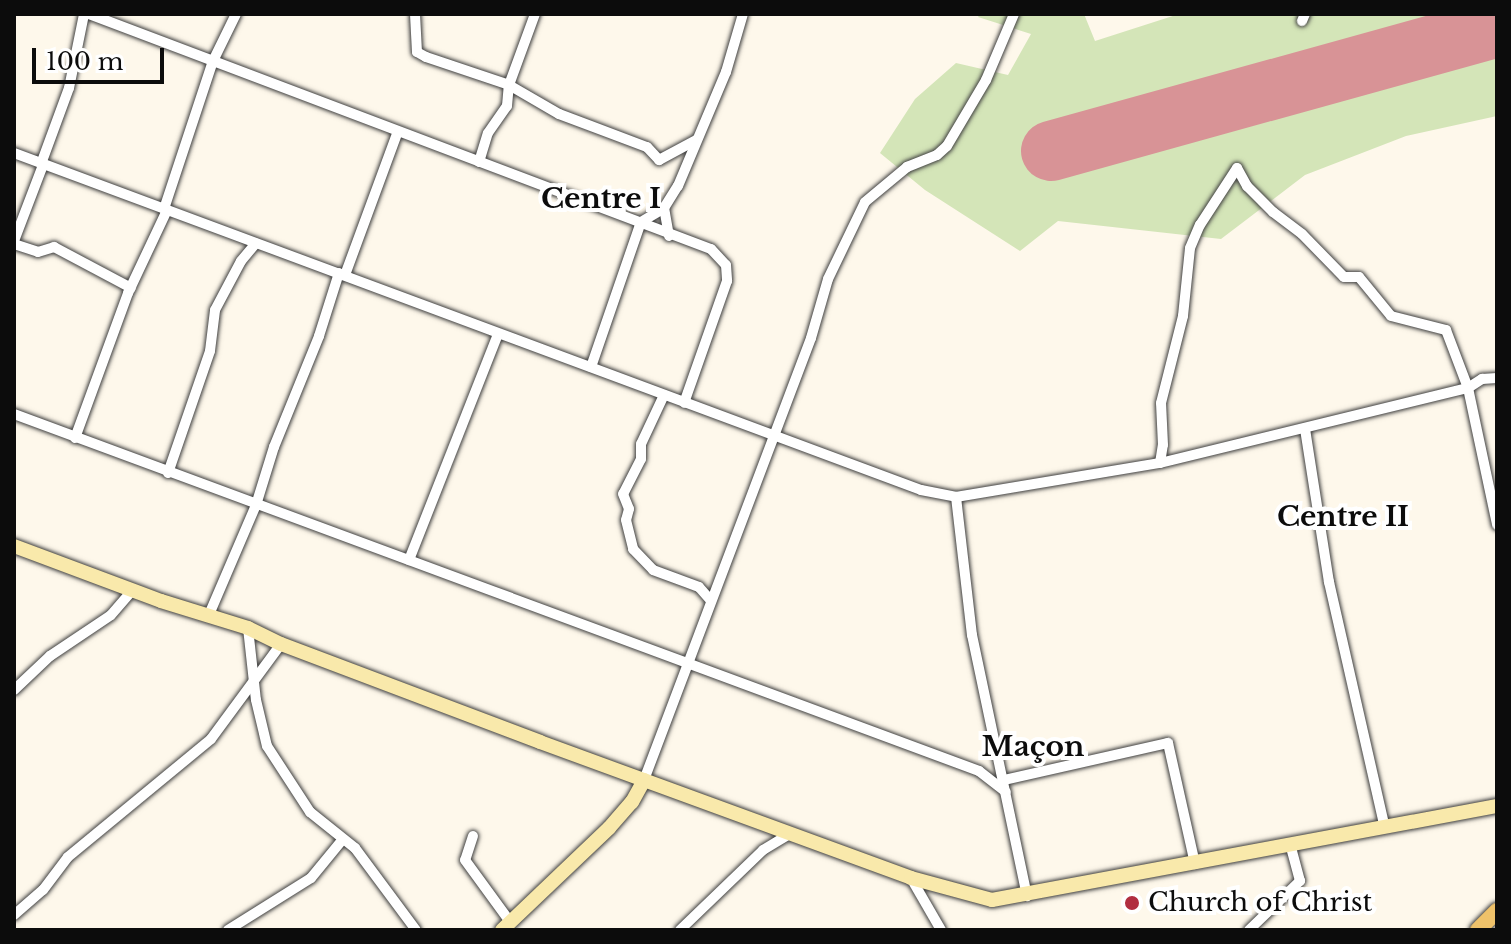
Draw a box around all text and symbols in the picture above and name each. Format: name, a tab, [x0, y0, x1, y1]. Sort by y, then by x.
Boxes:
scale bar	[36, 32, 168, 82]
text: 100 m	[46, 47, 124, 76]
district label: Centre I	[541, 182, 661, 216]
district label: Centre II	[1277, 500, 1409, 534]
district label: Maçon	[982, 730, 1084, 764]
place label: Church of Christ	[1148, 887, 1372, 919]
marker: Church of Christ	[1123, 894, 1141, 912]

